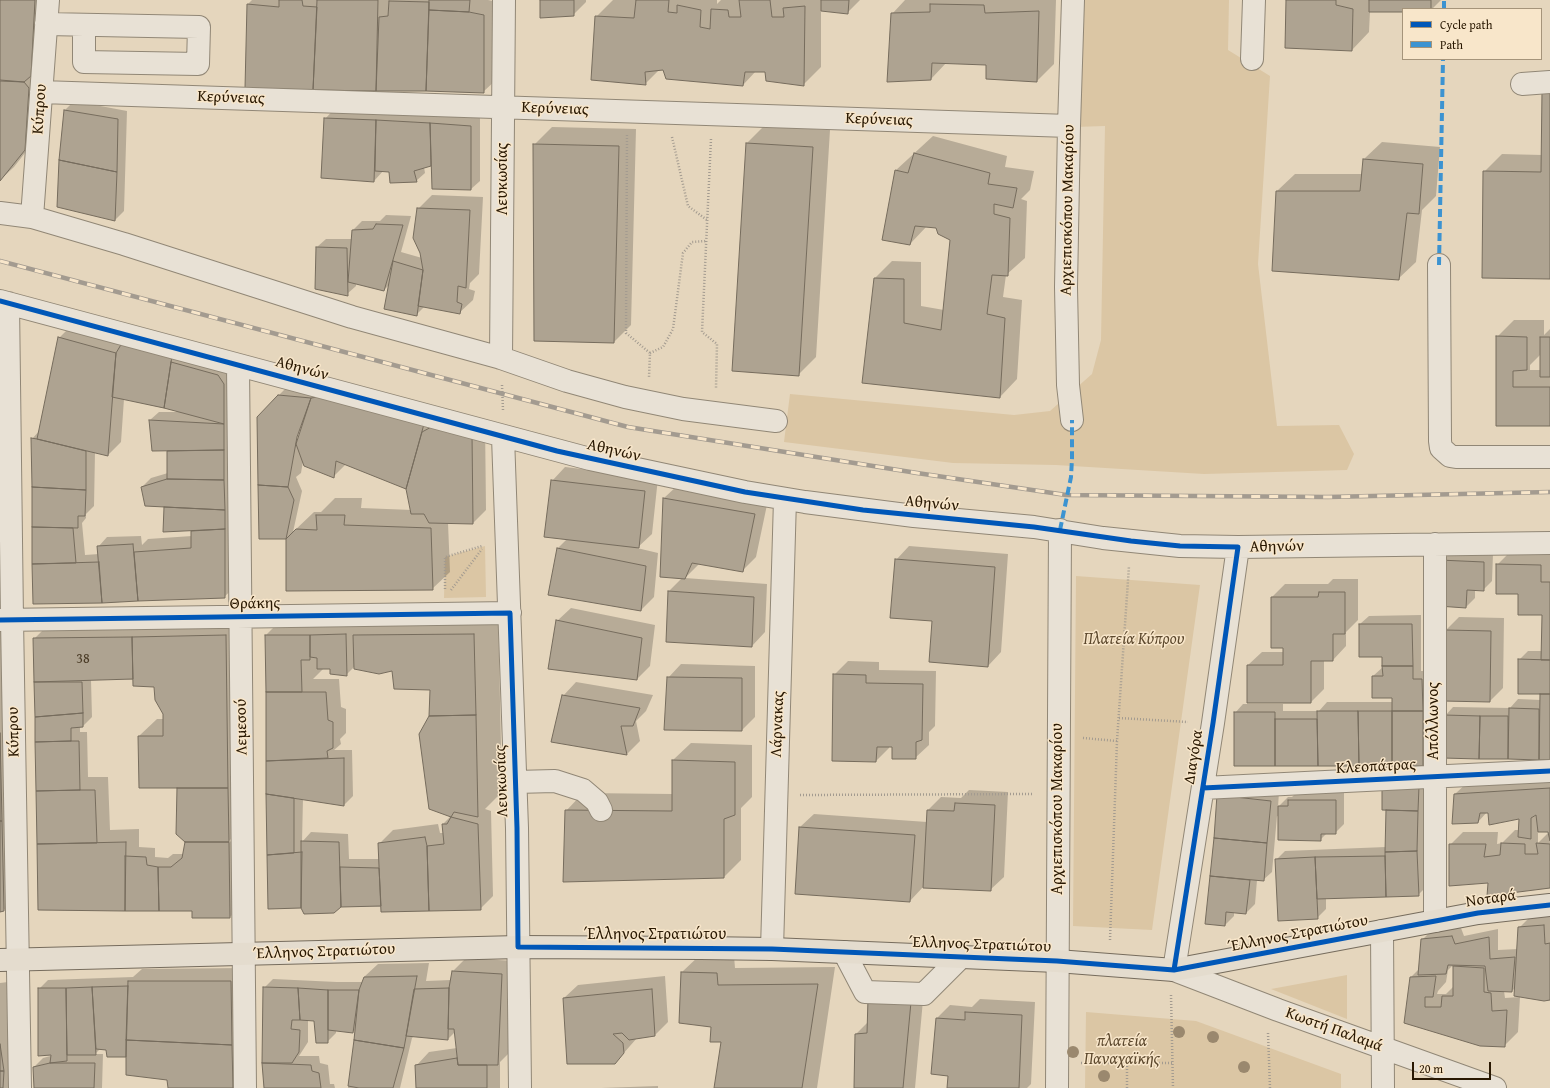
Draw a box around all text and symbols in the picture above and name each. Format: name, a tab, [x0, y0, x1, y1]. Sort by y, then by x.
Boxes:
legend	[1402, 8, 1542, 60]
text: Cycle path	[1440, 16, 1492, 33]
text: Path	[1440, 36, 1463, 53]
street label: Κύπρου	[29, 83, 51, 135]
street label: Κερύνειας	[197, 87, 265, 109]
street label: Κερύνειας	[521, 98, 589, 120]
street label: Κερύνειας	[845, 109, 913, 131]
street label: Αρχιεπισκόπου Μακαρίου	[1057, 124, 1079, 296]
street label: Λευκωσίας	[493, 143, 513, 215]
street label: Αθηνών	[273, 353, 331, 385]
street label: Αθηνών	[585, 436, 643, 466]
street label: Αθηνών	[904, 492, 960, 516]
street label: Αθηνών	[1250, 537, 1304, 557]
street label: Θράκης	[230, 594, 280, 614]
park label: Πλατεία Κύπρου	[1084, 630, 1184, 650]
house number: 38	[76, 651, 90, 667]
street label: Απόλλωνος	[1424, 682, 1444, 760]
street label: Λάρνακας	[767, 690, 789, 758]
street label: Λεμεσού	[232, 699, 252, 755]
street label: Κύπρου	[4, 707, 24, 757]
street label: Αρχιεπισκόπου Μακαρίου	[1048, 723, 1068, 895]
street label: Διαγόρα	[1180, 728, 1208, 786]
street label: Λευκωσίας	[491, 744, 513, 818]
street label: Κλεοπάτρας	[1336, 755, 1416, 779]
street label: Νοταρά	[1465, 886, 1517, 912]
street label: Έλληνος Στρατιώτου	[1226, 911, 1370, 957]
street label: Έλληνος Στρατιώτου	[584, 925, 726, 945]
street label: Έλληνος Στρατιώτου	[909, 933, 1051, 957]
street label: Έλληνος Στρατιώτου	[253, 940, 395, 964]
street label: Κωστή Παλαμά	[1283, 1004, 1385, 1056]
park label: πλατεία Παναχαϊκής	[1084, 1032, 1160, 1070]
scale bar	[1414, 1054, 1493, 1080]
text: 20 m	[1419, 1060, 1443, 1077]

